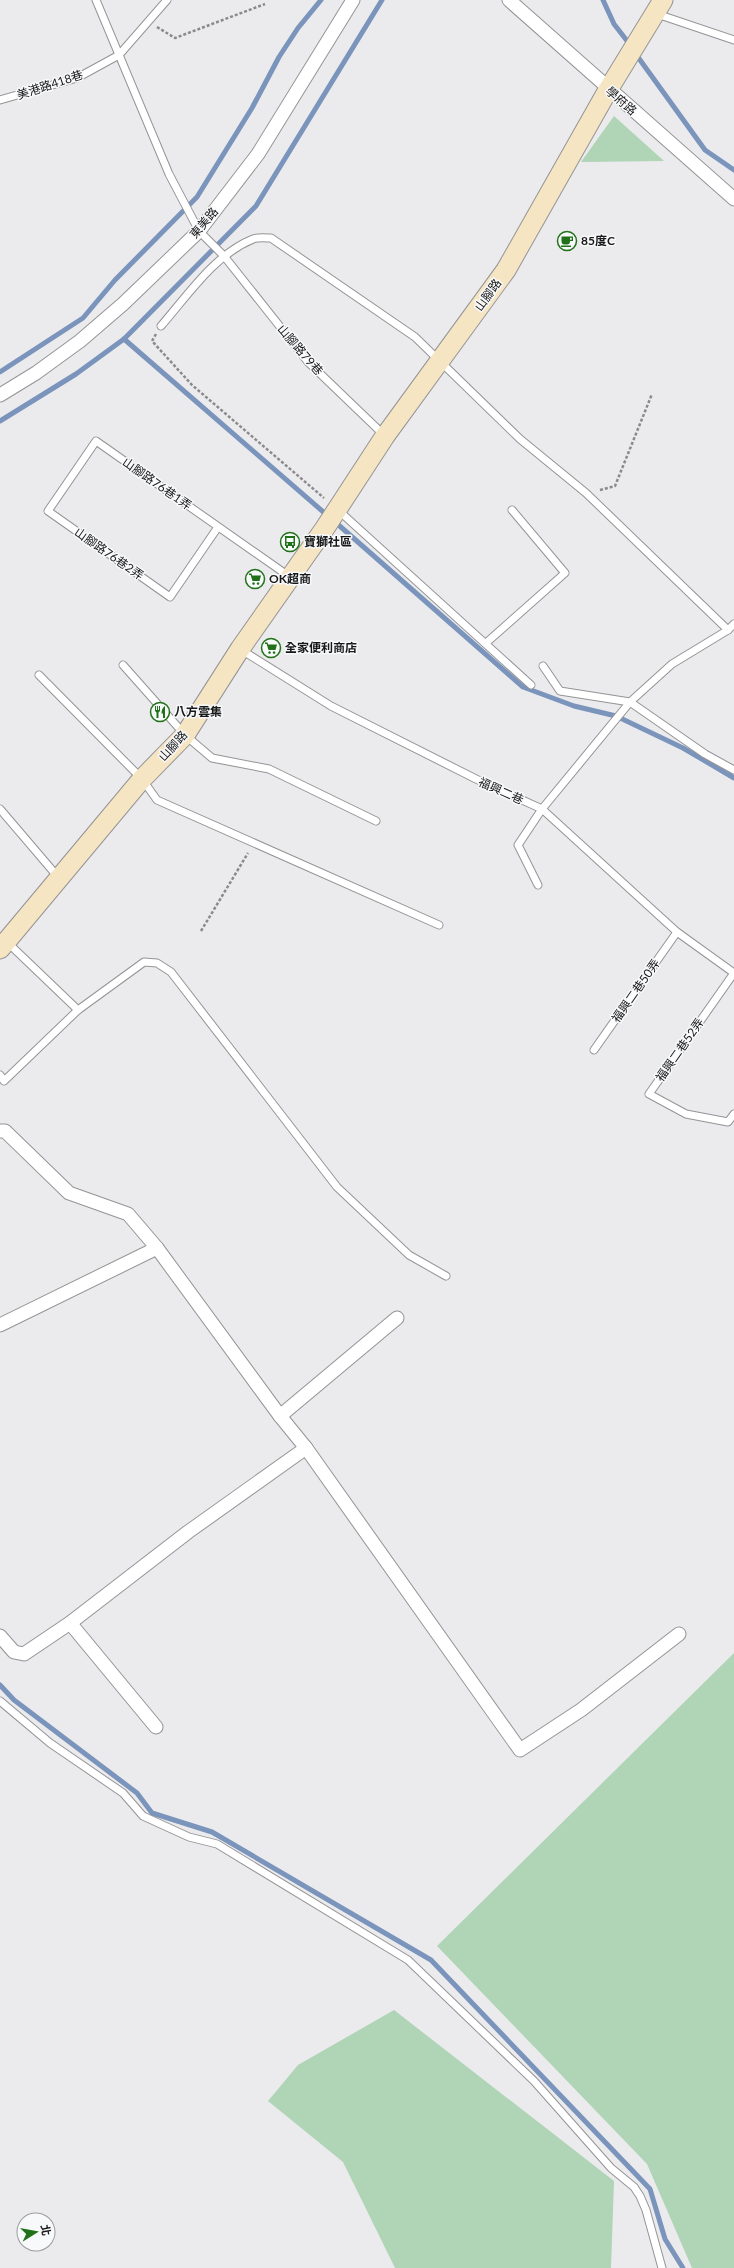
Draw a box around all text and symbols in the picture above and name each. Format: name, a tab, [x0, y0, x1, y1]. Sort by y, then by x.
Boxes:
street label: 美港路418巷	[15, 67, 85, 102]
street label: 學府路	[603, 83, 640, 118]
street label: 東美路	[186, 204, 221, 241]
cafe icon: 85度C	[556, 230, 578, 252]
place label: 85度C	[581, 233, 615, 248]
street label: 山腳路	[471, 276, 504, 314]
street label: 山腳路79巷	[274, 321, 326, 378]
street label: 山腳路76巷1弄	[120, 454, 195, 513]
street label: 山腳路76巷2弄	[72, 524, 147, 583]
bus stop icon: 寶獅社區	[279, 531, 301, 553]
place label: 寶獅社區	[304, 534, 352, 549]
supermarket icon: OK超商	[244, 568, 266, 590]
place label: OK超商	[269, 571, 311, 586]
supermarket icon: 全家便利商店	[260, 637, 282, 659]
place label: 全家便利商店	[285, 640, 357, 655]
restaurant icon: 八方雲集	[149, 701, 171, 723]
place label: 八方雲集	[174, 704, 222, 719]
street label: 山腳路	[155, 727, 190, 764]
street label: 福興二巷	[476, 774, 526, 807]
street label: 福興二巷50弄	[608, 956, 663, 1025]
street label: 福興二巷52弄	[652, 1015, 707, 1084]
north arrow	[16, 2212, 56, 2252]
text: 北	[39, 2223, 54, 2237]

